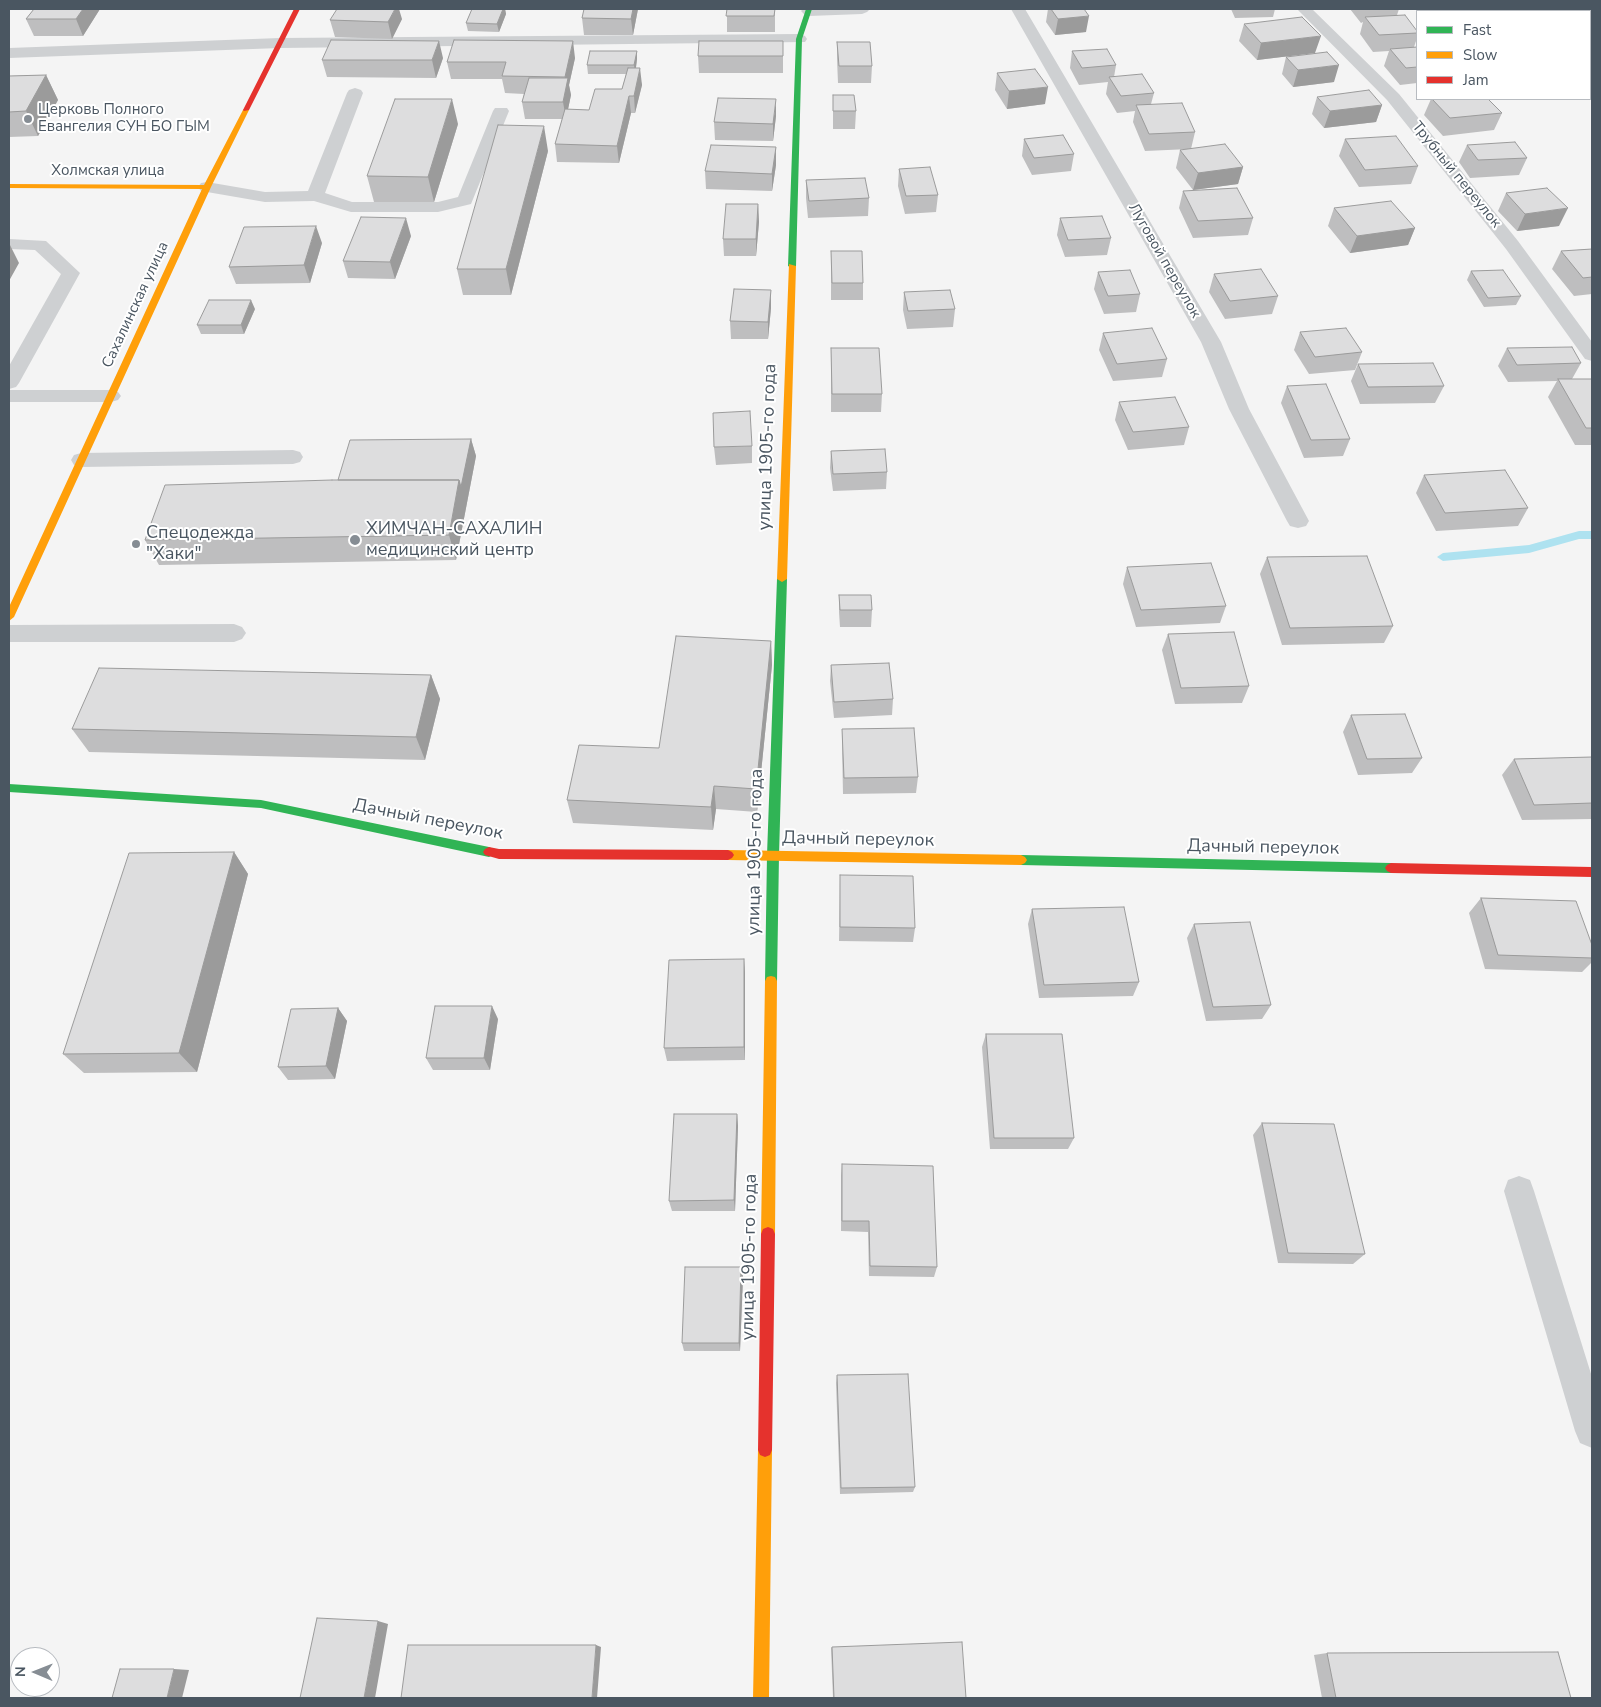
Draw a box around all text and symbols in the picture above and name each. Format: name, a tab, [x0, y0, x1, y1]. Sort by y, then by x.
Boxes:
legend	[1416, 10, 1591, 100]
text: Fast	[1463, 20, 1491, 40]
text: Slow	[1463, 45, 1497, 65]
text: Jam	[1463, 70, 1489, 90]
place label: Церковь Полного Евангелия СУН БО ГЫМ	[38, 101, 210, 136]
marker: Церковь Полного Евангелия СУН БО ГЫМ	[22, 113, 34, 125]
street label: Трубный переулок	[1408, 118, 1504, 232]
street label: Холмская улица	[51, 162, 165, 180]
street label: Луговой переулок	[1124, 200, 1204, 322]
street label: Сахалинская улица	[99, 239, 173, 371]
street label: улица 1905-го года	[754, 363, 782, 531]
place label: ХИМЧАН-САХАЛИН медицинский центр	[366, 519, 543, 562]
place label: Спецодежда "Хаки"	[146, 523, 254, 566]
marker: ХИМЧАН-САХАЛИН медицинский центр	[348, 533, 362, 547]
marker: Спецодежда "Хаки"	[130, 538, 142, 550]
street label: улица 1905-го года	[744, 768, 768, 936]
street label: Дачный переулок	[351, 795, 505, 845]
street label: Дачный переулок	[782, 828, 934, 852]
street label: Дачный переулок	[1187, 836, 1339, 860]
street label: улица 1905-го года	[738, 1173, 762, 1341]
north arrow	[10, 1647, 60, 1697]
text: N	[11, 1666, 30, 1677]

